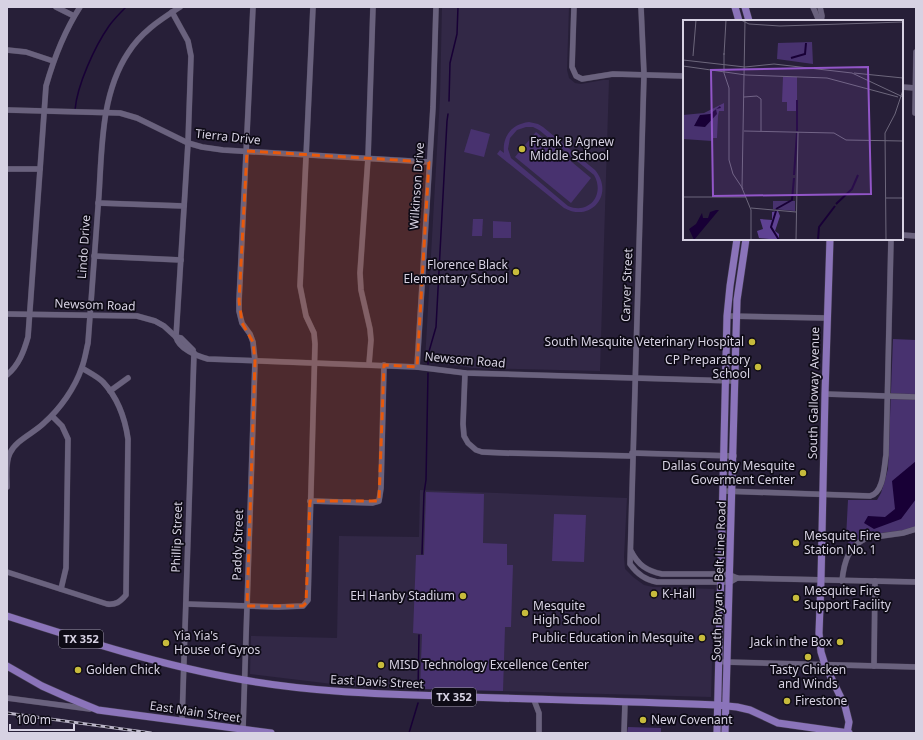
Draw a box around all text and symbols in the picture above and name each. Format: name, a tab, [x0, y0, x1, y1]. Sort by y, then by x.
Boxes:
inset map	[683, 20, 903, 240]
street label: Tierra Drive	[194, 125, 262, 148]
place label: Frank B Agnew Middle School	[530, 133, 615, 164]
street label: Wilkinson Drive	[405, 142, 428, 230]
marker: Frank B Agnew Middle School	[517, 144, 527, 154]
street label: Lindo Drive	[73, 214, 94, 280]
street label: Carver Street	[617, 247, 636, 322]
place label: Florence Black Elementary School	[403, 256, 509, 287]
marker: Florence Black Elementary School	[511, 267, 521, 277]
street label: Newsom Road	[54, 295, 136, 314]
street label: South Galloway Avenue	[804, 326, 823, 459]
place label: South Mesquite Veterinary Hospital	[545, 333, 744, 350]
marker: South Mesquite Veterinary Hospital	[747, 337, 757, 347]
street label: Newsom Road	[424, 347, 506, 372]
place label: CP Preparatory School	[665, 351, 751, 382]
marker: CP Preparatory School	[753, 362, 763, 372]
place label: Dallas County Mesquite Goverment Center	[662, 457, 795, 488]
marker: Dallas County Mesquite Goverment Center	[798, 468, 808, 478]
street label: Phillip Street	[167, 501, 186, 573]
street label: South Bryan - Belt Line Road	[707, 501, 730, 661]
street label: Paddy Street	[228, 508, 247, 581]
place label: Mesquite Fire Station No. 1	[804, 527, 881, 558]
marker: Mesquite Fire Station No. 1	[791, 538, 801, 548]
place label: Mesquite Fire Support Facility	[804, 582, 892, 613]
place label: K-Hall	[662, 585, 695, 602]
place label: EH Hanby Stadium	[350, 587, 455, 604]
marker: K-Hall	[649, 589, 659, 599]
marker: EH Hanby Stadium	[458, 591, 468, 601]
marker: Mesquite Fire Support Facility	[791, 593, 801, 603]
place label: Mesquite High School	[533, 597, 600, 628]
marker: Mesquite High School	[520, 608, 530, 618]
place label: Yia Yia's House of Gyros	[174, 627, 261, 658]
place label: Public Education in Mesquite	[532, 629, 694, 646]
road number: TX 352	[59, 630, 103, 648]
marker: Public Education in Mesquite	[697, 633, 707, 643]
place label: Jack in the Box	[749, 633, 833, 650]
marker: Jack in the Box	[835, 637, 845, 647]
marker: Yia Yia's House of Gyros	[161, 638, 171, 648]
marker: Tasty Chicken and Winds	[803, 652, 813, 662]
place label: MISD Technology Excellence Center	[389, 656, 589, 673]
marker: MISD Technology Excellence Center	[376, 660, 386, 670]
place label: Golden Chick	[86, 661, 161, 678]
place label: Tasty Chicken and Winds	[770, 661, 846, 692]
marker: Golden Chick	[73, 665, 83, 675]
street label: East Davis Street	[330, 671, 425, 692]
road number: TX 352	[432, 688, 476, 706]
place label: Firestone	[795, 692, 848, 709]
marker: Firestone	[782, 696, 792, 706]
street label: East Main Street	[149, 697, 242, 726]
scale bar	[10, 706, 74, 732]
text: 100 m	[16, 711, 51, 728]
place label: New Covenant	[651, 711, 733, 728]
marker: New Covenant	[638, 715, 648, 725]

